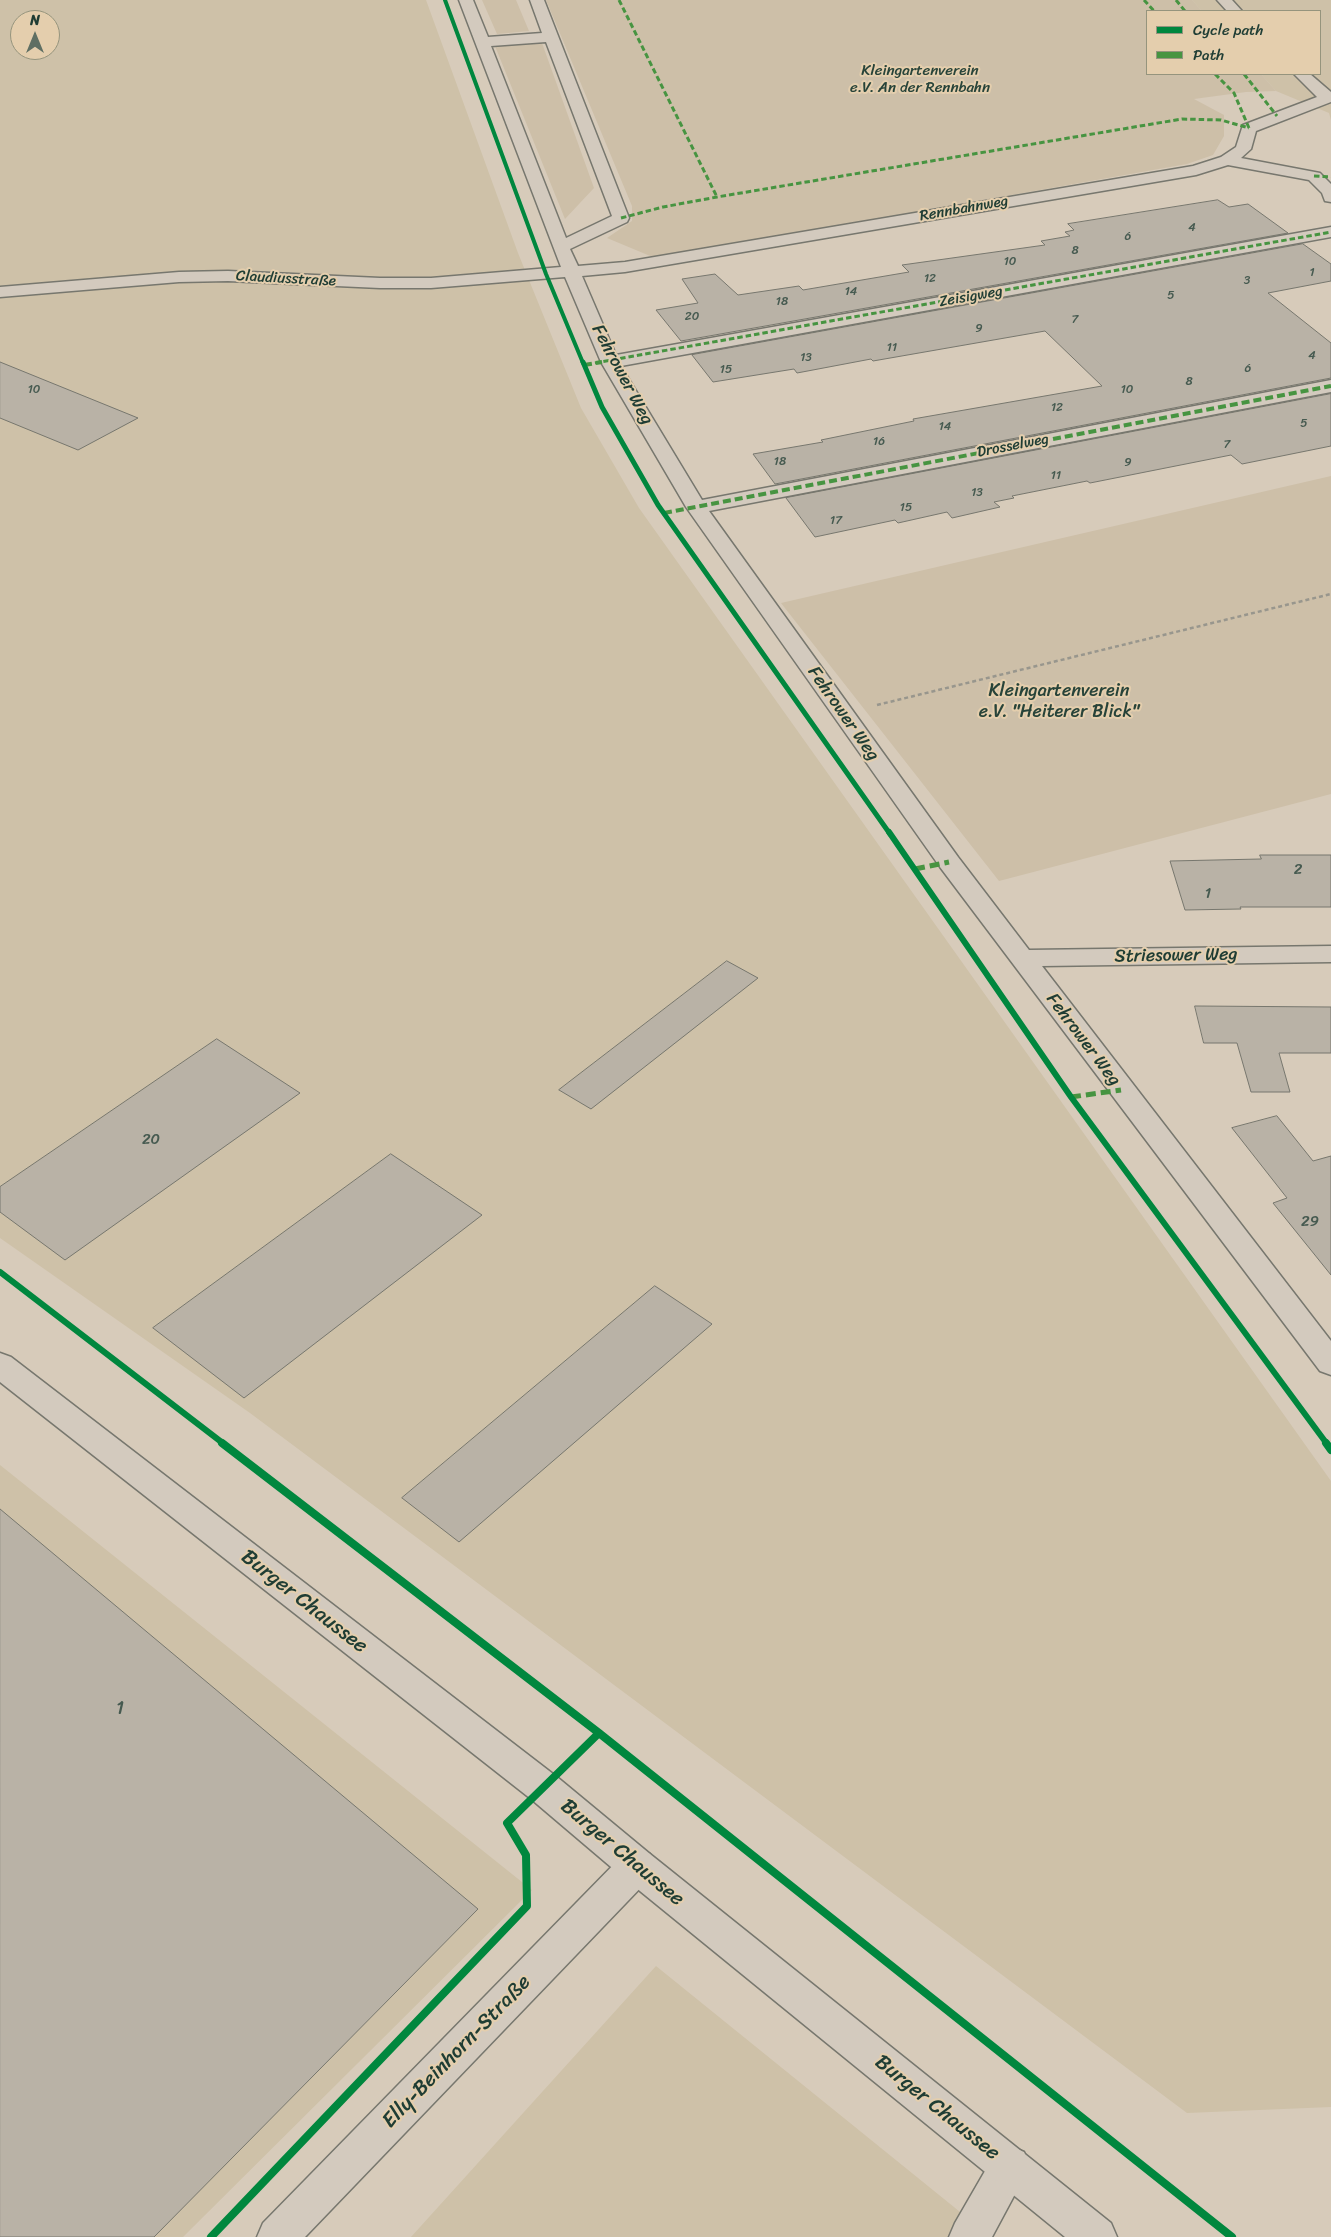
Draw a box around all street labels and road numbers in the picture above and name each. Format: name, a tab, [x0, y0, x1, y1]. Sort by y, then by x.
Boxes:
street label: Rennbahnweg	[918, 192, 1010, 226]
street label: Claudiusstraße	[236, 267, 336, 291]
street label: Zeisigweg	[938, 283, 1004, 311]
street label: Fehrower Weg	[587, 321, 657, 429]
street label: Drosselweg	[975, 430, 1051, 462]
street label: Fehrower Weg	[802, 663, 884, 765]
street label: Striesower Weg	[1114, 944, 1238, 968]
street label: Fehrower Weg	[1041, 989, 1125, 1091]
street label: Burger Chaussee	[236, 1545, 372, 1659]
street label: Burger Chaussee	[555, 1794, 689, 1912]
street label: Elly-Beinhorn-Straße	[377, 1970, 537, 2134]
street label: Burger Chaussee	[869, 2050, 1005, 2166]

